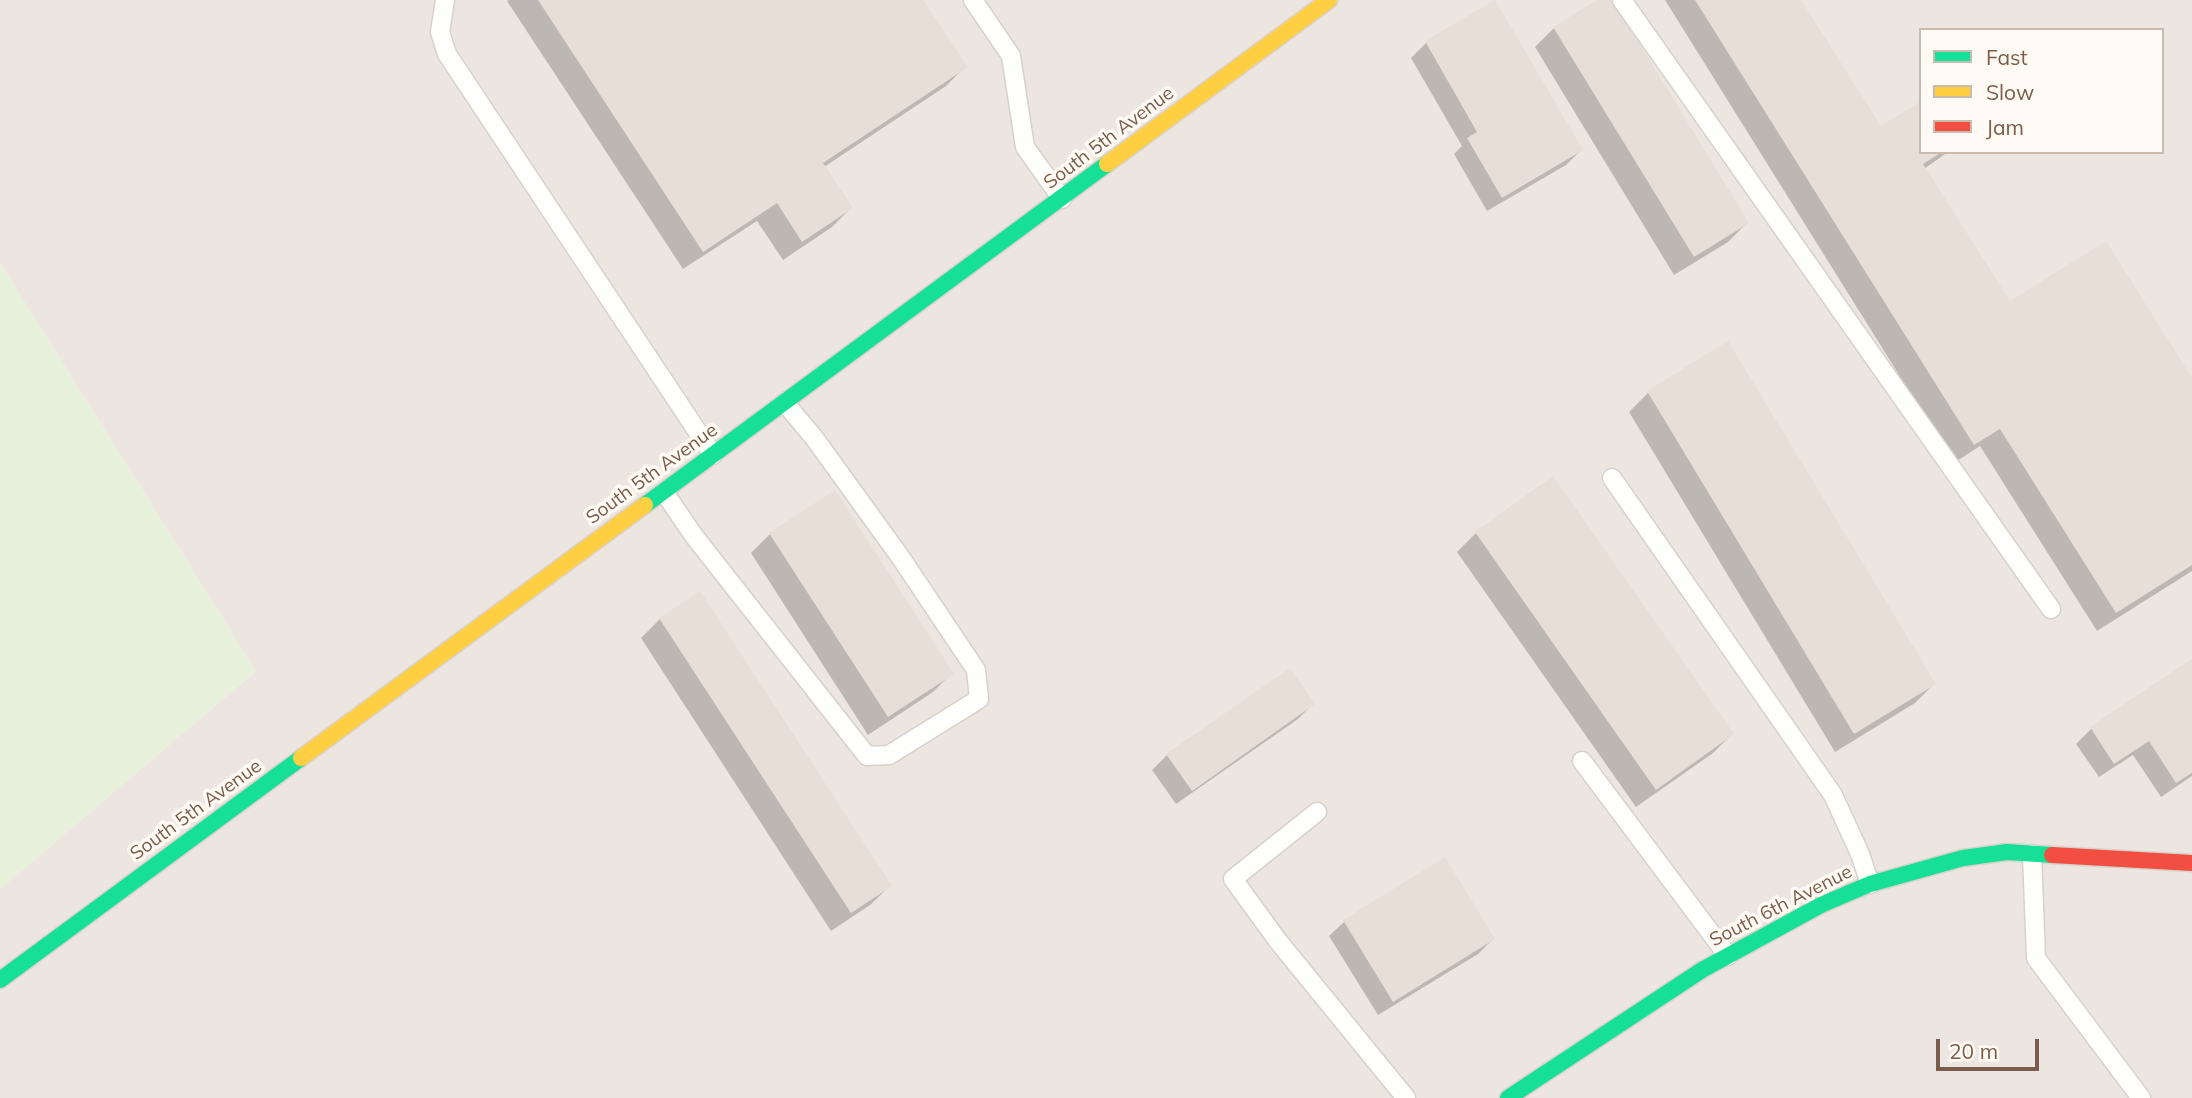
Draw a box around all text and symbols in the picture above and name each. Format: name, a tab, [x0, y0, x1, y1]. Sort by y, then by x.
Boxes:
legend	[1919, 28, 2164, 154]
text: Fast	[1986, 44, 2028, 70]
text: Slow	[1986, 79, 2034, 105]
street label: South 5th Avenue	[1040, 82, 1178, 194]
text: Jam	[1986, 114, 2024, 140]
street label: South 5th Avenue	[582, 419, 722, 529]
street label: South 5th Avenue	[126, 755, 266, 865]
street label: South 6th Avenue	[1706, 860, 1856, 952]
scale bar	[1940, 1024, 2043, 1068]
text: 20 m	[1949, 1038, 1998, 1064]

